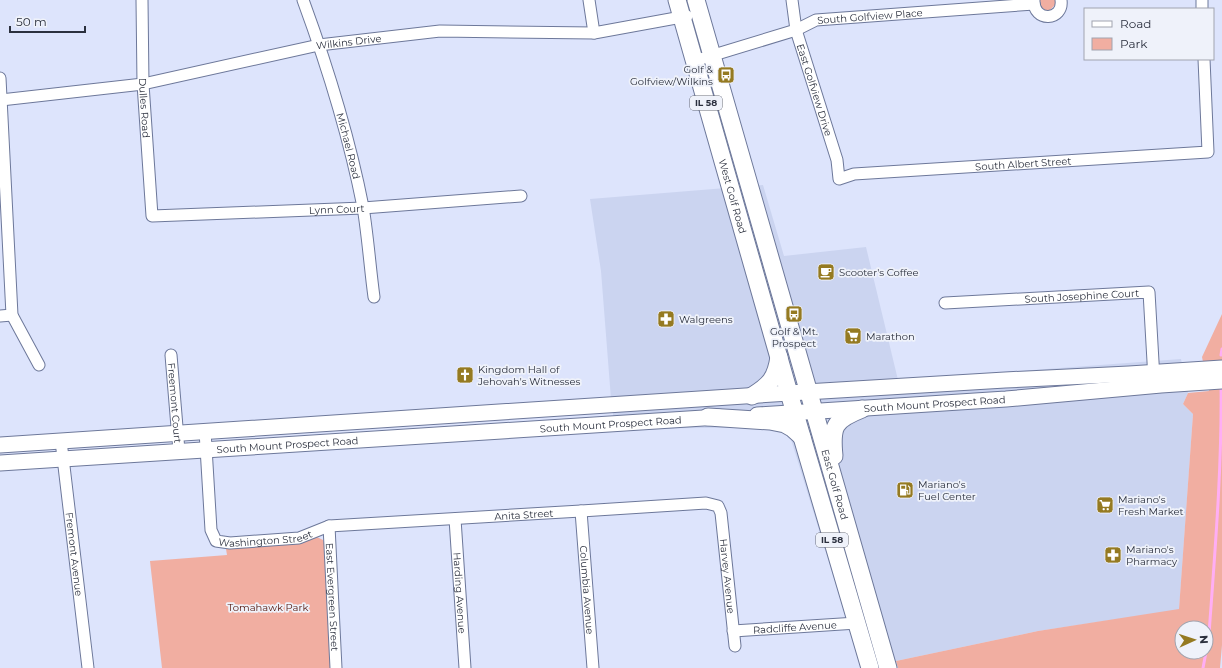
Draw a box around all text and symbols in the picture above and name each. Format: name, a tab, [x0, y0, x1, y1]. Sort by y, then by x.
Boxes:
street label: South Golfview Place	[817, 6, 923, 27]
scale bar	[10, 8, 85, 34]
legend	[1084, 8, 1214, 60]
text: 50 m	[16, 14, 47, 29]
text: Road	[1120, 16, 1151, 31]
street label: Wilkins Drive	[315, 32, 382, 52]
text: Park	[1120, 36, 1148, 51]
street label: East Golfview Drive	[794, 42, 835, 138]
place label: Golf & Golfview/Wilkins	[630, 63, 713, 88]
bus stop icon: Golf & Golfview/Wilkins	[716, 65, 736, 85]
street label: Dulles Road	[136, 78, 153, 138]
road number: IL 58	[690, 96, 722, 110]
street label: Michael Road	[333, 111, 363, 180]
street label: South Albert Street	[975, 155, 1072, 173]
street label: West Golf Road	[716, 157, 749, 235]
street label: Lynn Court	[309, 202, 365, 217]
cafe icon: Scooter's Coffee	[816, 262, 836, 282]
place label: Scooter's Coffee	[839, 266, 919, 279]
street label: South Josephine Court	[1024, 287, 1139, 306]
bus stop icon: Golf & Mt. Prospect	[784, 304, 804, 324]
pharmacy icon: Walgreens	[656, 309, 676, 329]
place label: Walgreens	[679, 313, 733, 326]
place label: Golf & Mt. Prospect	[770, 325, 818, 350]
supermarket icon: Marathon	[843, 326, 863, 346]
place label: Marathon	[866, 330, 915, 343]
street label: Freemont Court	[165, 362, 184, 444]
place label: Kingdom Hall of Jehovah's Witnesses	[477, 363, 581, 388]
church icon: Kingdom Hall of Jehovah's Witnesses	[455, 365, 475, 385]
street label: South Mount Prospect Road	[863, 393, 1006, 415]
street label: South Mount Prospect Road	[539, 413, 682, 435]
street label: South Mount Prospect Road	[216, 434, 359, 456]
street label: East Golf Road	[818, 448, 851, 521]
place label: Mariano's Fuel Center	[918, 478, 976, 503]
fuel station icon: Mariano's Fuel Center	[895, 480, 915, 500]
place label: Mariano's Fresh Market	[1118, 493, 1184, 518]
supermarket icon: Mariano's Fresh Market	[1095, 495, 1115, 515]
street label: Anita Street	[494, 507, 554, 523]
street label: Fremont Avenue	[63, 512, 85, 597]
street label: Washington Street	[218, 527, 314, 550]
road number: IL 58	[816, 533, 848, 547]
street label: Harvey Avenue	[717, 538, 738, 614]
street label: East Evergreen Street	[323, 542, 341, 651]
place label: Mariano's Pharmacy	[1126, 543, 1178, 568]
street label: Columbia Avenue	[577, 545, 596, 635]
pharmacy icon: Mariano's Pharmacy	[1103, 545, 1123, 565]
street label: Harding Avenue	[450, 552, 469, 634]
park label: Tomahawk Park	[228, 601, 308, 614]
street label: Radcliffe Avenue	[753, 618, 837, 637]
north arrow	[1174, 620, 1214, 660]
text: N	[1197, 635, 1211, 644]

